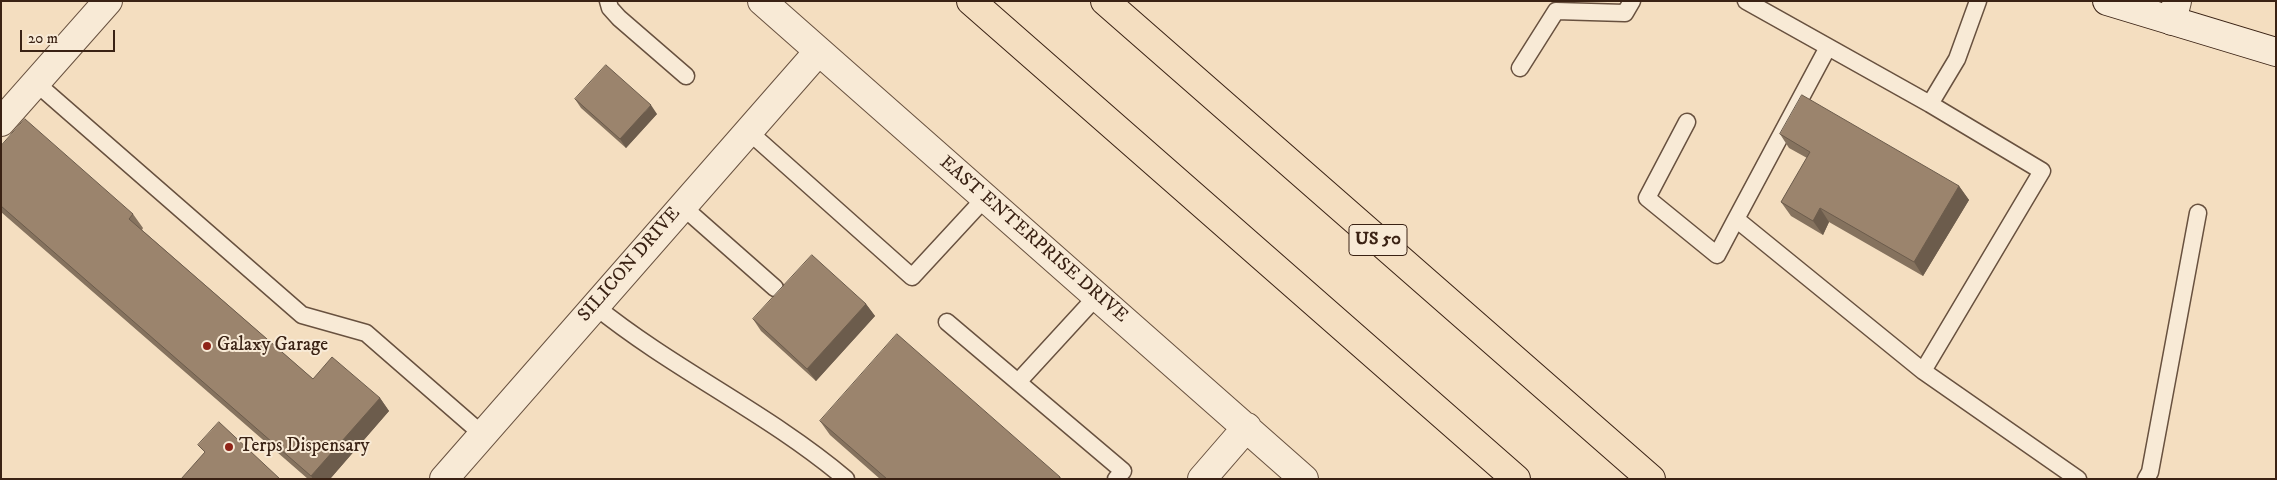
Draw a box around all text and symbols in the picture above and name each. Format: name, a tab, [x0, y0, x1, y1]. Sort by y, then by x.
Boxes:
scale bar	[22, 20, 118, 52]
text: 20 m	[28, 29, 58, 48]
street label: EAST ENTERPRISE DRIVE	[934, 152, 1132, 328]
street label: SILICON DRIVE	[574, 203, 686, 327]
road number: US 50	[1349, 224, 1407, 256]
place label: Galaxy Garage	[217, 335, 328, 357]
marker: Galaxy Garage	[201, 340, 213, 352]
place label: Terps Dispensary	[239, 436, 370, 458]
marker: Terps Dispensary	[223, 441, 235, 453]

